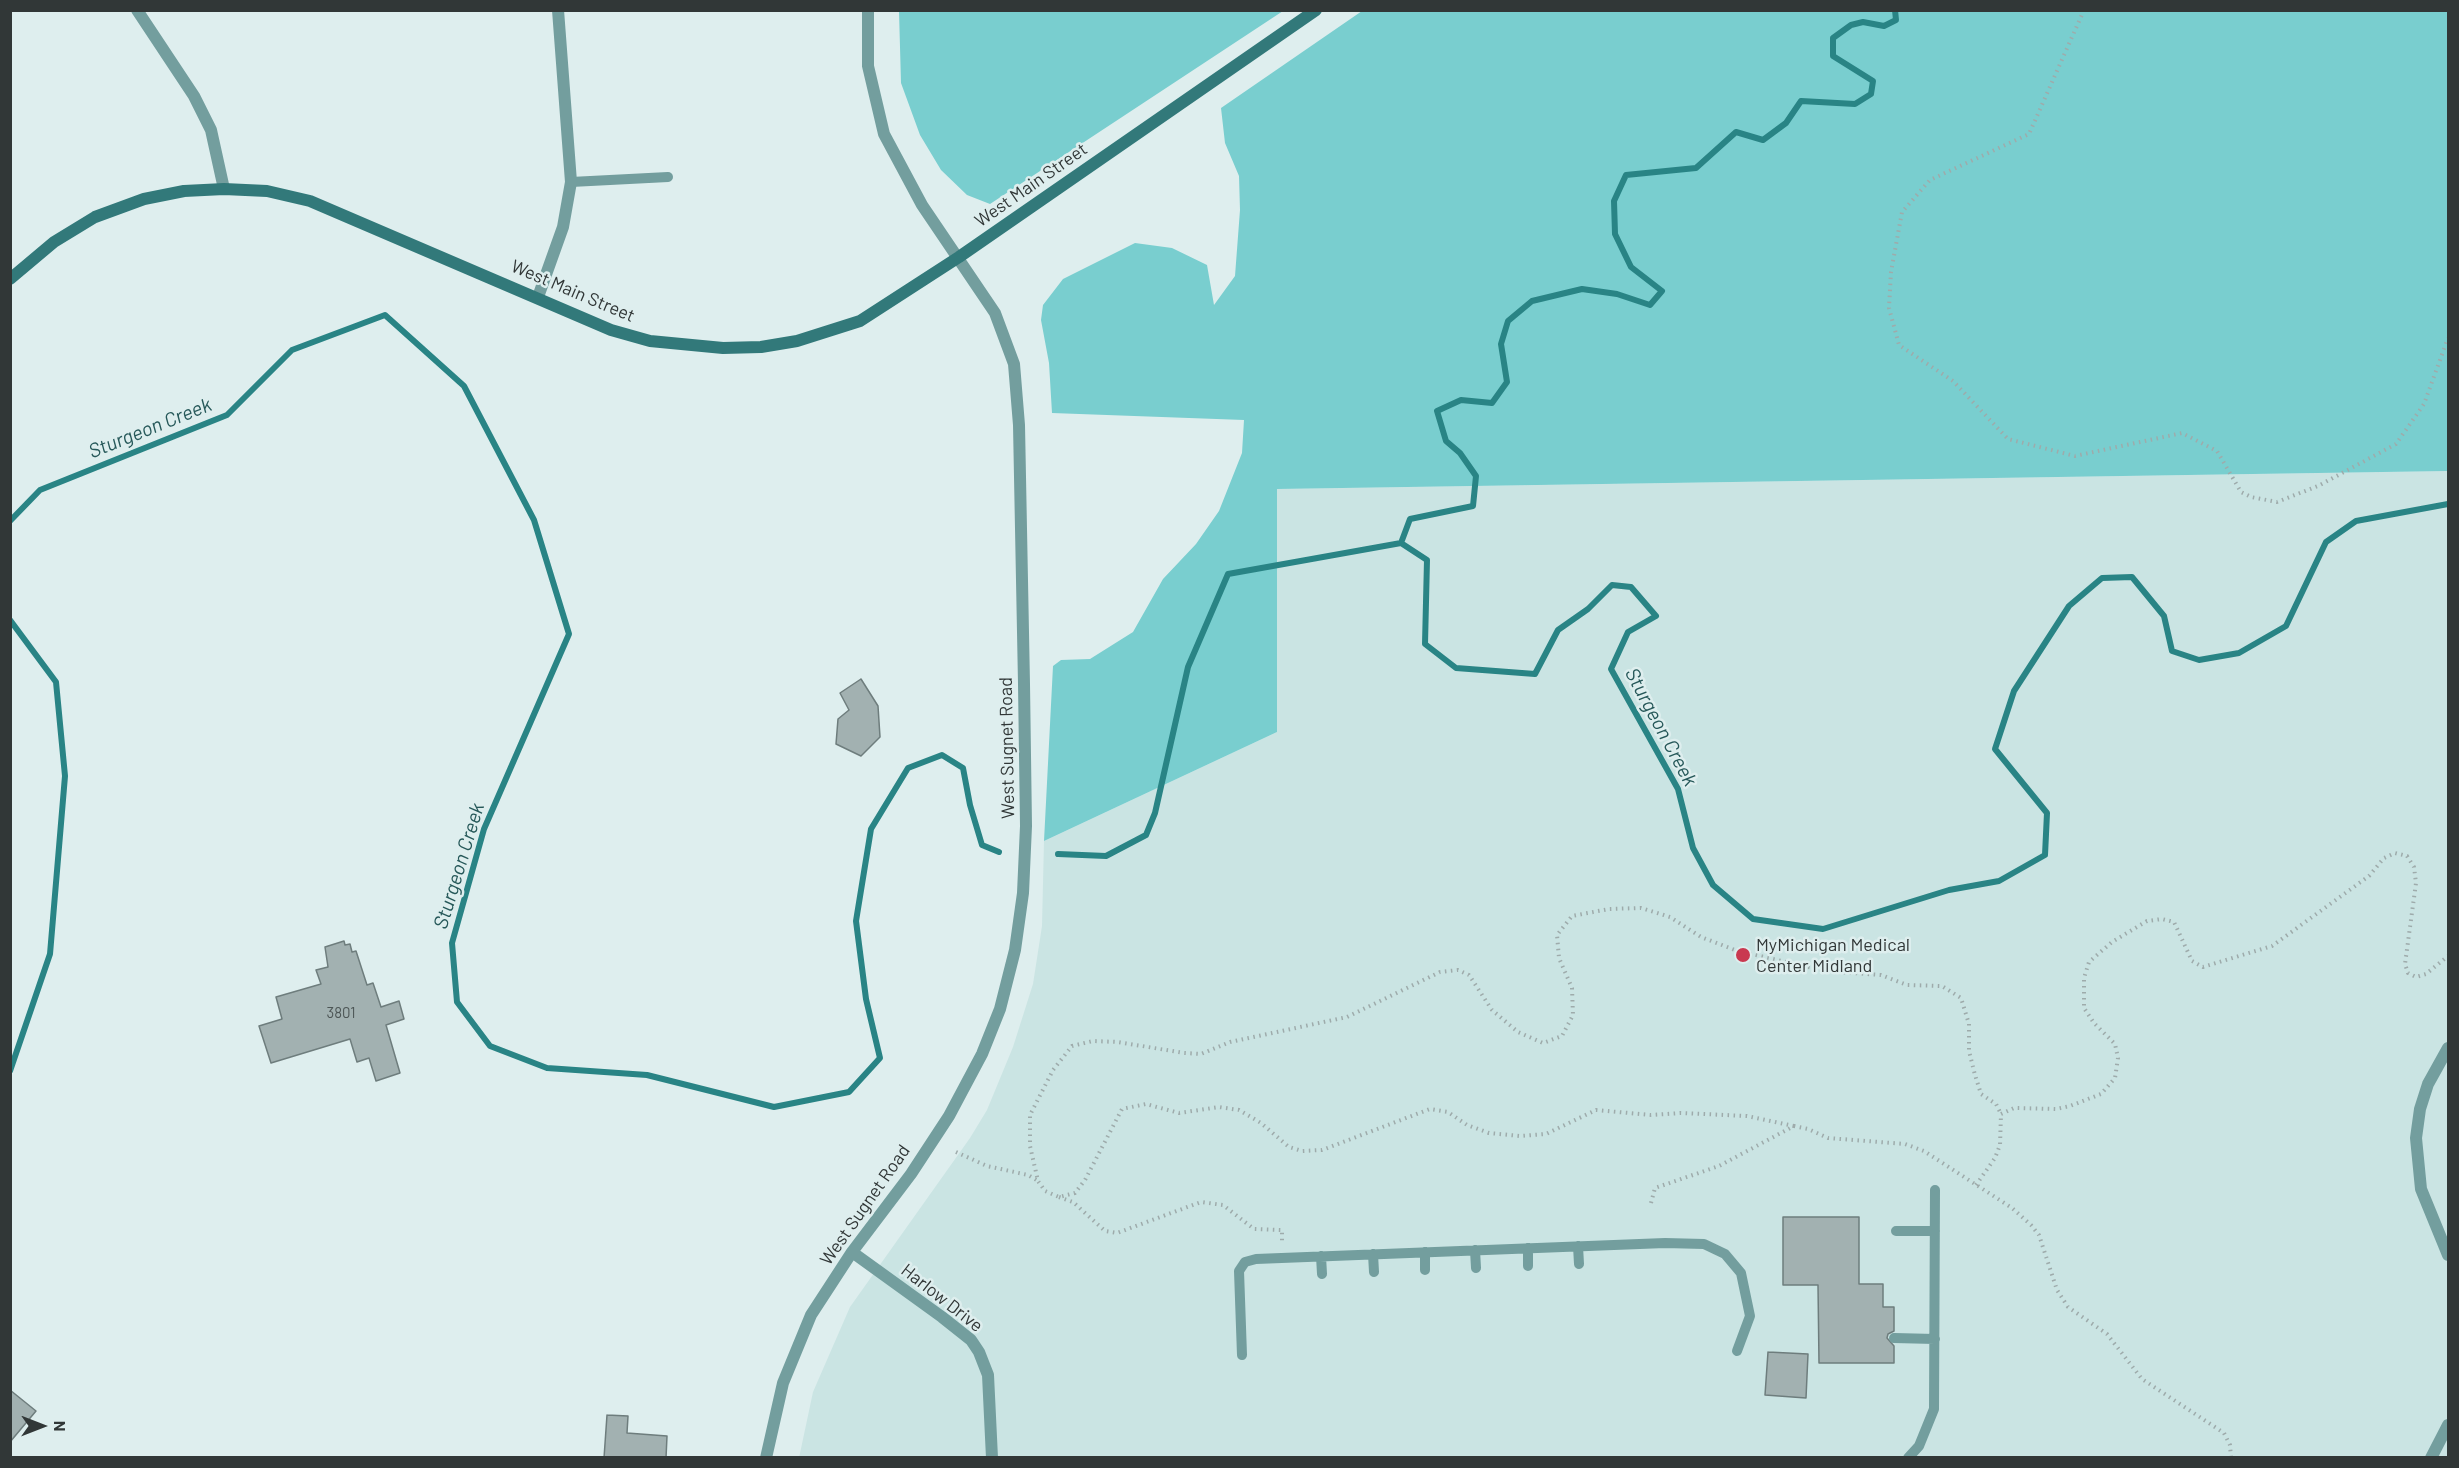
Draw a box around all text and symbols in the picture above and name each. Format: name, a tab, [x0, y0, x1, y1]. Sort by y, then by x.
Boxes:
street label: West Main Street	[971, 138, 1091, 232]
street label: West Main Street	[508, 255, 638, 327]
water label: Sturgeon Creek	[85, 392, 215, 464]
water label: Sturgeon Creek	[1620, 664, 1702, 790]
street label: West Sugnet Road	[995, 677, 1019, 819]
water label: Sturgeon Creek	[428, 800, 490, 932]
place label: MyMichigan Medical Center Midland	[1756, 934, 1910, 976]
marker: MyMichigan Medical Center Midland	[1734, 946, 1752, 964]
house number: 3801	[327, 1004, 355, 1022]
street label: West Sugnet Road	[815, 1141, 915, 1269]
street label: Harlow Drive	[897, 1259, 987, 1337]
north arrow	[12, 1396, 72, 1456]
text: N	[51, 1421, 70, 1431]

